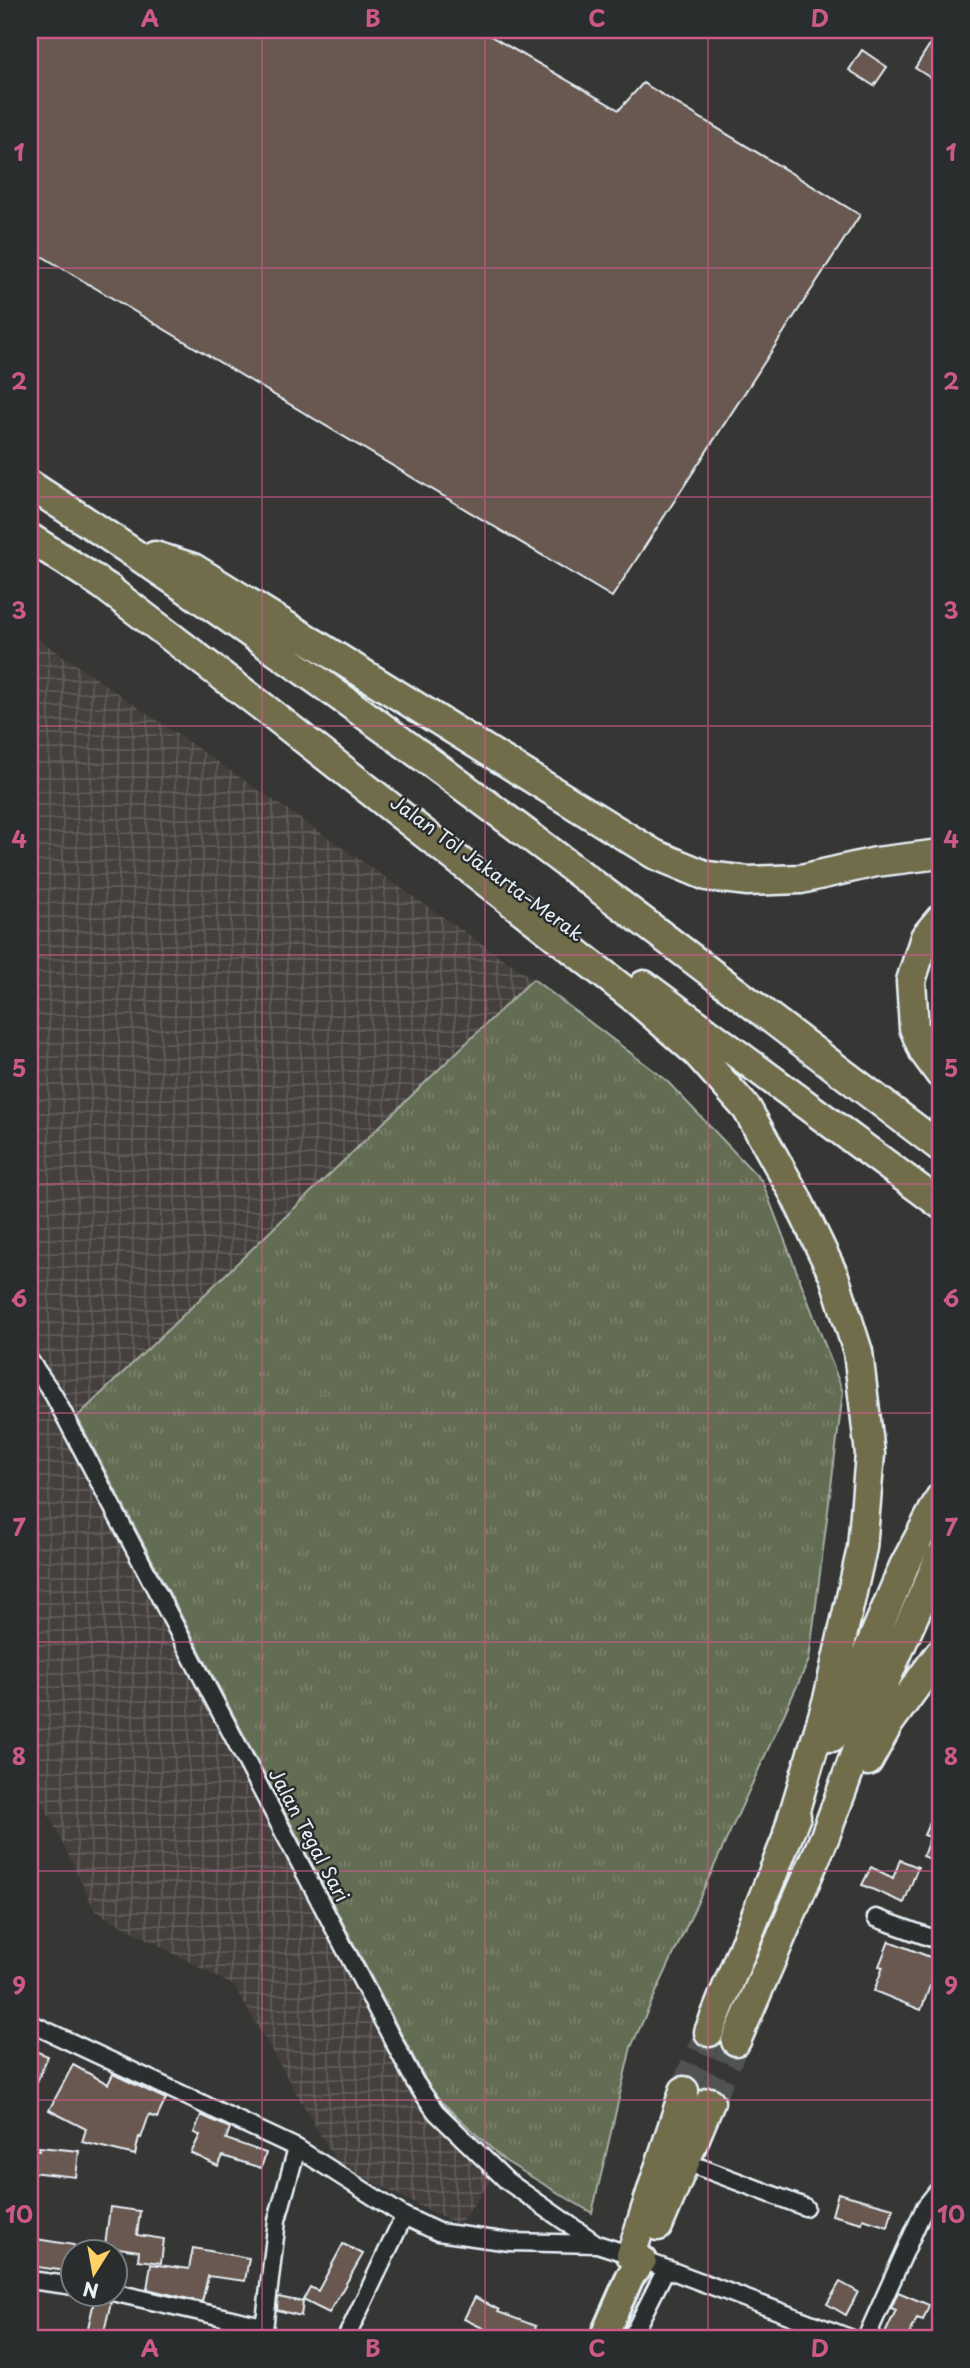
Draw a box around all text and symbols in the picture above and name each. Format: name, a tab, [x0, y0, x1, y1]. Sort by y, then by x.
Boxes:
text: A	[141, 0, 159, 35]
text: B	[365, 0, 381, 35]
text: C	[588, 0, 606, 35]
text: D	[811, 0, 829, 35]
text: 1	[14, 134, 25, 169]
text: 1	[946, 134, 957, 169]
text: 2	[11, 363, 27, 398]
text: 2	[943, 363, 959, 398]
text: 3	[11, 592, 27, 627]
text: 3	[943, 592, 959, 627]
street label: Jalan Tol Jakarta–Merak	[385, 787, 590, 947]
text: 4	[11, 821, 27, 856]
text: 4	[943, 821, 959, 856]
text: 5	[12, 1050, 26, 1085]
text: 5	[944, 1050, 958, 1085]
text: 6	[11, 1280, 27, 1315]
text: 6	[943, 1280, 959, 1315]
text: 7	[12, 1509, 26, 1544]
text: 7	[944, 1509, 958, 1544]
text: 8	[12, 1738, 26, 1773]
text: 8	[944, 1738, 958, 1773]
street label: Jalan Tegal Sari	[263, 1763, 357, 1906]
text: 9	[12, 1967, 26, 2002]
text: 9	[944, 1967, 958, 2002]
text: 10	[5, 2196, 33, 2231]
text: 10	[937, 2196, 965, 2231]
north arrow	[60, 2238, 130, 2308]
text: N	[81, 2275, 101, 2306]
text: A	[141, 2330, 159, 2365]
text: B	[365, 2330, 381, 2365]
text: C	[588, 2330, 606, 2365]
text: D	[811, 2330, 829, 2365]

